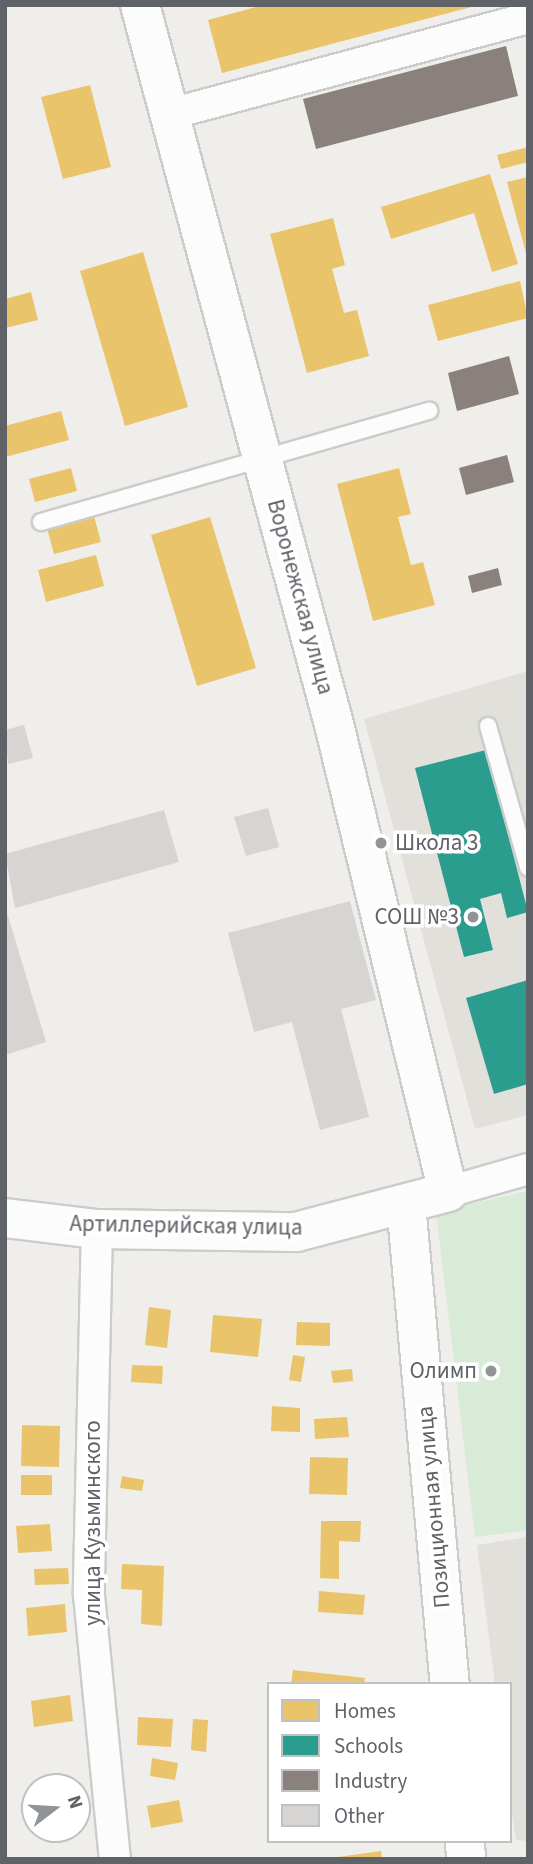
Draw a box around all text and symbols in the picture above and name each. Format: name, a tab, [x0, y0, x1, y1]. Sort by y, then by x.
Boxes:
street label: Воронежская улица	[261, 496, 339, 698]
place label: Школа 3	[395, 829, 478, 857]
marker: Школа 3	[373, 835, 389, 851]
place label: СОШ №3	[375, 903, 459, 931]
marker: СОШ №3	[465, 909, 481, 925]
street label: Артиллерийская улица	[69, 1210, 303, 1242]
place label: Олимп	[409, 1357, 477, 1385]
marker: Олимп	[483, 1363, 499, 1379]
street label: Позиционная улица	[411, 1405, 457, 1609]
street label: улица Кузьминского	[79, 1420, 107, 1626]
legend	[267, 1682, 512, 1843]
text: Homes	[334, 1696, 396, 1726]
text: Schools	[334, 1731, 403, 1761]
text: Industry	[334, 1766, 407, 1796]
north arrow	[21, 1773, 91, 1843]
text: N	[60, 1792, 89, 1812]
text: Other	[334, 1801, 384, 1831]

